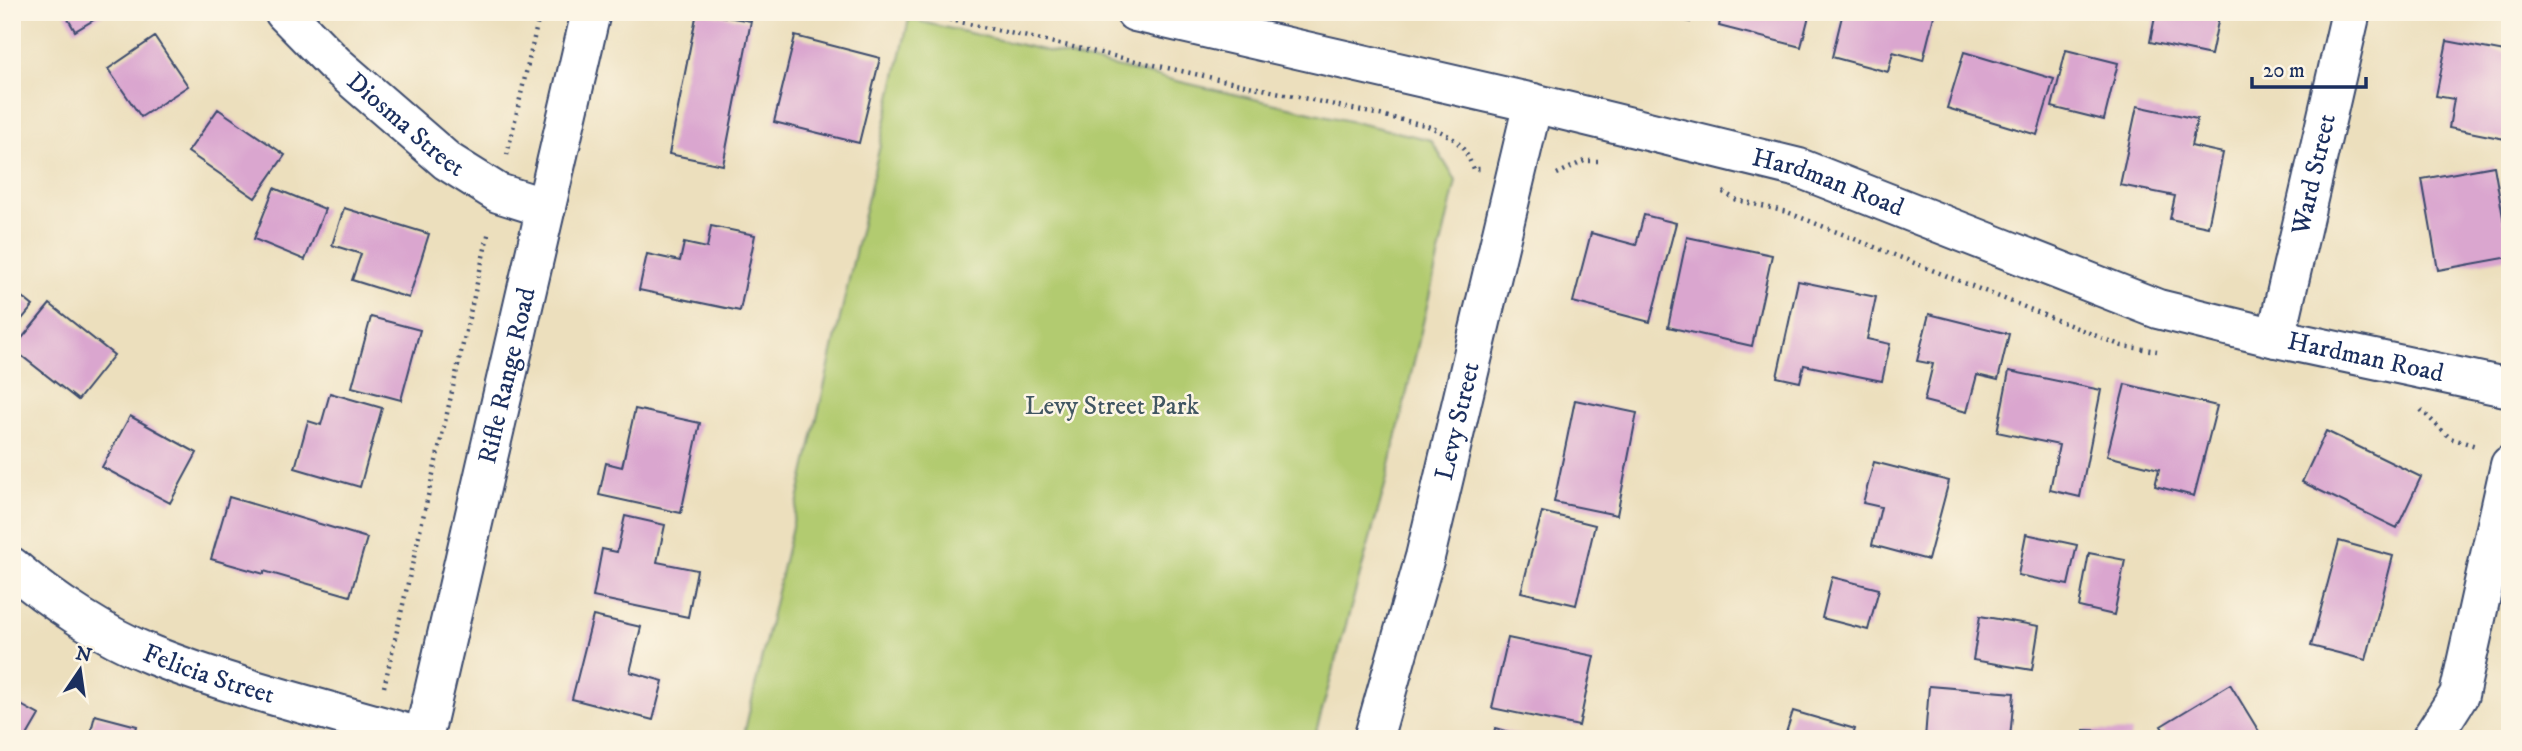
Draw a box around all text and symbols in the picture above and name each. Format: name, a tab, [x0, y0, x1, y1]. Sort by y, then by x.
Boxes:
scale bar	[2252, 46, 2366, 90]
text: 20 m	[2263, 58, 2305, 84]
street label: Diosma Street	[340, 65, 471, 184]
street label: Ward Street	[2284, 111, 2344, 239]
street label: Hardman Road	[1749, 141, 1909, 224]
street label: Rifle Range Road	[471, 284, 543, 467]
street label: Hardman Road	[2284, 324, 2447, 390]
street label: Levy Street	[1427, 359, 1487, 483]
park label: Levy Street Park	[1025, 390, 1199, 423]
north arrow	[46, 636, 116, 706]
street label: Felicia Street	[138, 637, 278, 712]
text: N	[73, 642, 94, 668]

